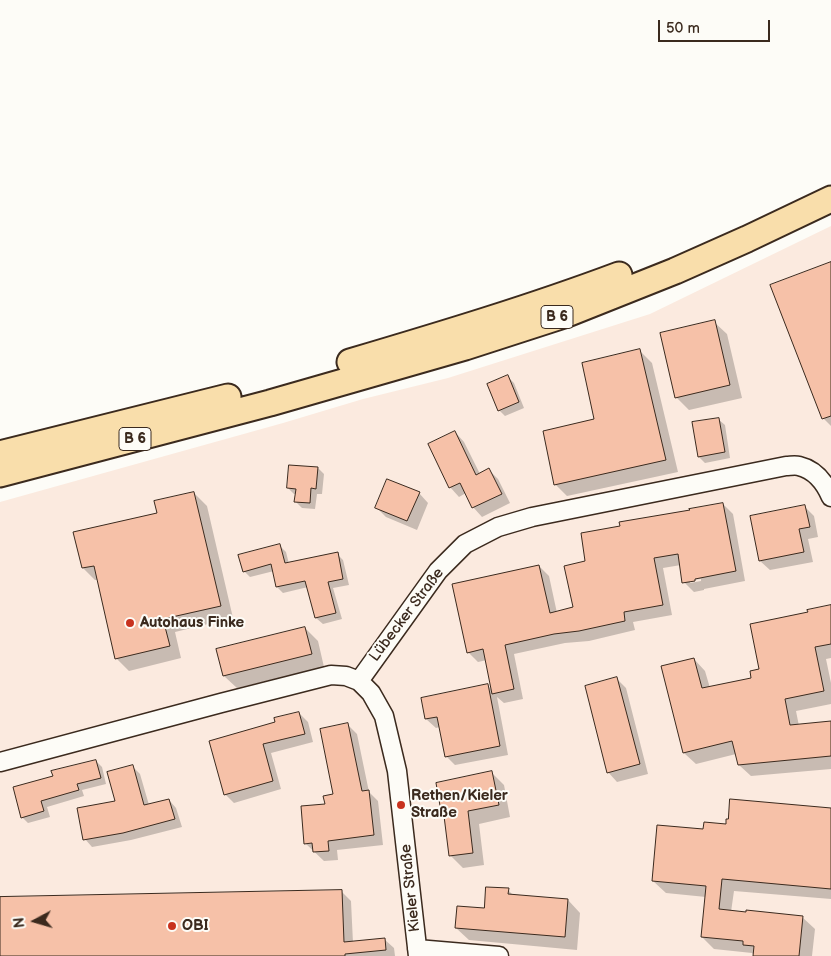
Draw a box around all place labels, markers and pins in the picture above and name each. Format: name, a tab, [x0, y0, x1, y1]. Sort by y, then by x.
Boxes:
place label: Autohaus Finke	[140, 614, 244, 632]
marker: Autohaus Finke	[124, 617, 136, 629]
place label: Rethen/Kieler Straße	[411, 787, 508, 822]
marker: Rethen/Kieler Straße	[395, 799, 407, 811]
place label: OBI	[182, 917, 209, 935]
marker: OBI	[166, 920, 178, 932]

